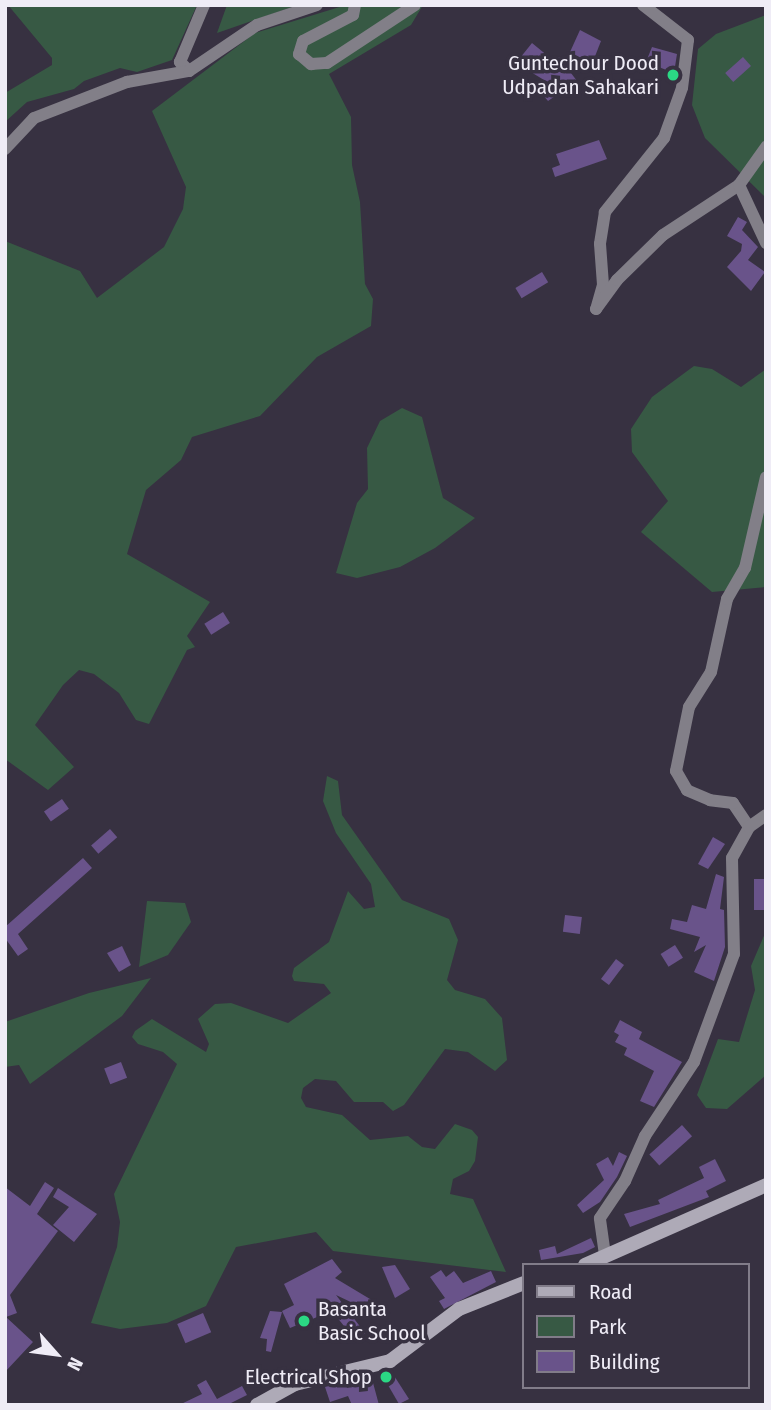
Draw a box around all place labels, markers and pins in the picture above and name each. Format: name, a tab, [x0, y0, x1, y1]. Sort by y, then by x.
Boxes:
place label: Guntechour Dood Udpadan Sahakari	[502, 50, 659, 100]
marker: Guntechour Dood Udpadan Sahakari	[665, 67, 681, 83]
place label: Basanta Basic School	[318, 1296, 426, 1346]
marker: Basanta Basic School	[296, 1313, 312, 1329]
place label: Electrical Shop	[245, 1364, 372, 1390]
marker: Electrical Shop	[378, 1369, 394, 1385]

